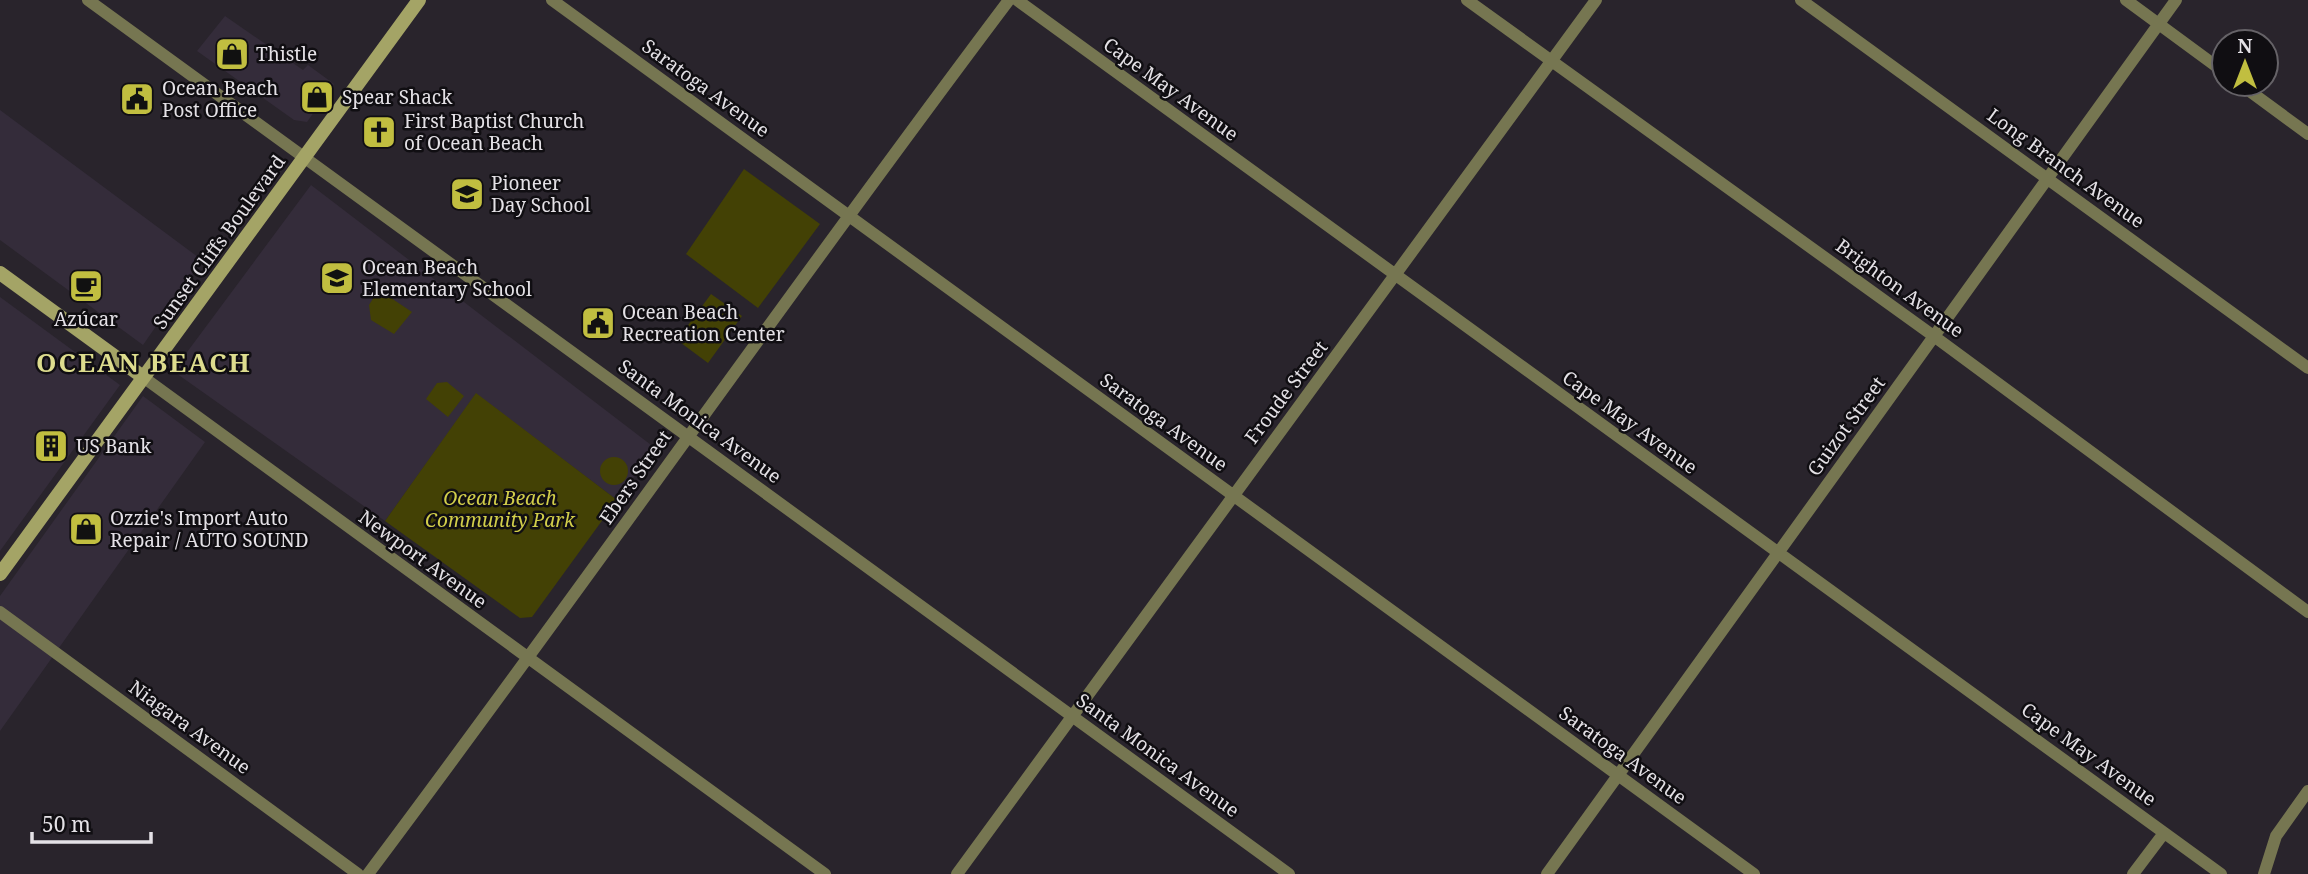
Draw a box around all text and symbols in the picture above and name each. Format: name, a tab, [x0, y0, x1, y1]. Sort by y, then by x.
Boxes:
north arrow	[2210, 28, 2280, 98]
street label: Cape May Avenue	[1098, 31, 1244, 147]
street label: Saratoga Avenue	[637, 33, 775, 143]
text: N	[2238, 33, 2253, 59]
shop icon: Thistle	[213, 35, 251, 73]
place label: Thistle	[256, 41, 317, 67]
place label: Ocean Beach Post Office	[162, 75, 278, 123]
shop icon: Spear Shack	[298, 78, 336, 116]
public building icon: Ocean Beach Post Office	[118, 80, 156, 118]
place label: Spear Shack	[342, 84, 453, 110]
street label: Long Branch Avenue	[1982, 102, 2150, 234]
place label: First Baptist Church of Ocean Beach	[404, 108, 584, 156]
church icon: First Baptist Church of Ocean Beach	[360, 113, 398, 151]
street label: Sunset Cliffs Boulevard	[147, 149, 291, 334]
place label: Pioneer Day School	[491, 170, 590, 218]
school or university icon: Pioneer Day School	[448, 175, 486, 213]
street label: Brighton Avenue	[1831, 233, 1969, 343]
place label: Ocean Beach Elementary School	[362, 254, 532, 302]
school or university icon: Ocean Beach Elementary School	[318, 259, 356, 297]
cafe icon: Azúcar	[67, 267, 105, 305]
place label: Ocean Beach Recreation Center	[622, 299, 785, 347]
public building icon: Ocean Beach Recreation Center	[579, 304, 617, 342]
place label: Azúcar	[54, 306, 118, 332]
street label: Froude Street	[1239, 335, 1334, 449]
district label: OCEAN BEACH	[36, 344, 252, 380]
street label: Santa Monica Avenue	[613, 353, 787, 489]
street label: Cape May Avenue	[1557, 364, 1703, 480]
street label: Saratoga Avenue	[1095, 367, 1233, 477]
street label: Guizot Street	[1801, 371, 1891, 481]
street label: Ebers Street	[593, 425, 677, 529]
building icon: US Bank	[32, 427, 70, 465]
place label: US Bank	[76, 433, 152, 459]
park label: Ocean Beach Community Park	[425, 485, 576, 533]
street label: Newport Avenue	[354, 504, 492, 614]
place label: Ozzie's Import Auto Repair / AUTO SOUND	[110, 505, 309, 553]
shop icon: Ozzie's Import Auto Repair / AUTO SOUND	[67, 510, 105, 548]
street label: Niagara Avenue	[124, 674, 256, 780]
street label: Santa Monica Avenue	[1071, 687, 1245, 823]
street label: Cape May Avenue	[2016, 696, 2162, 812]
street label: Saratoga Avenue	[1554, 700, 1692, 810]
scale bar	[32, 800, 150, 844]
text: 50 m	[42, 810, 91, 838]

